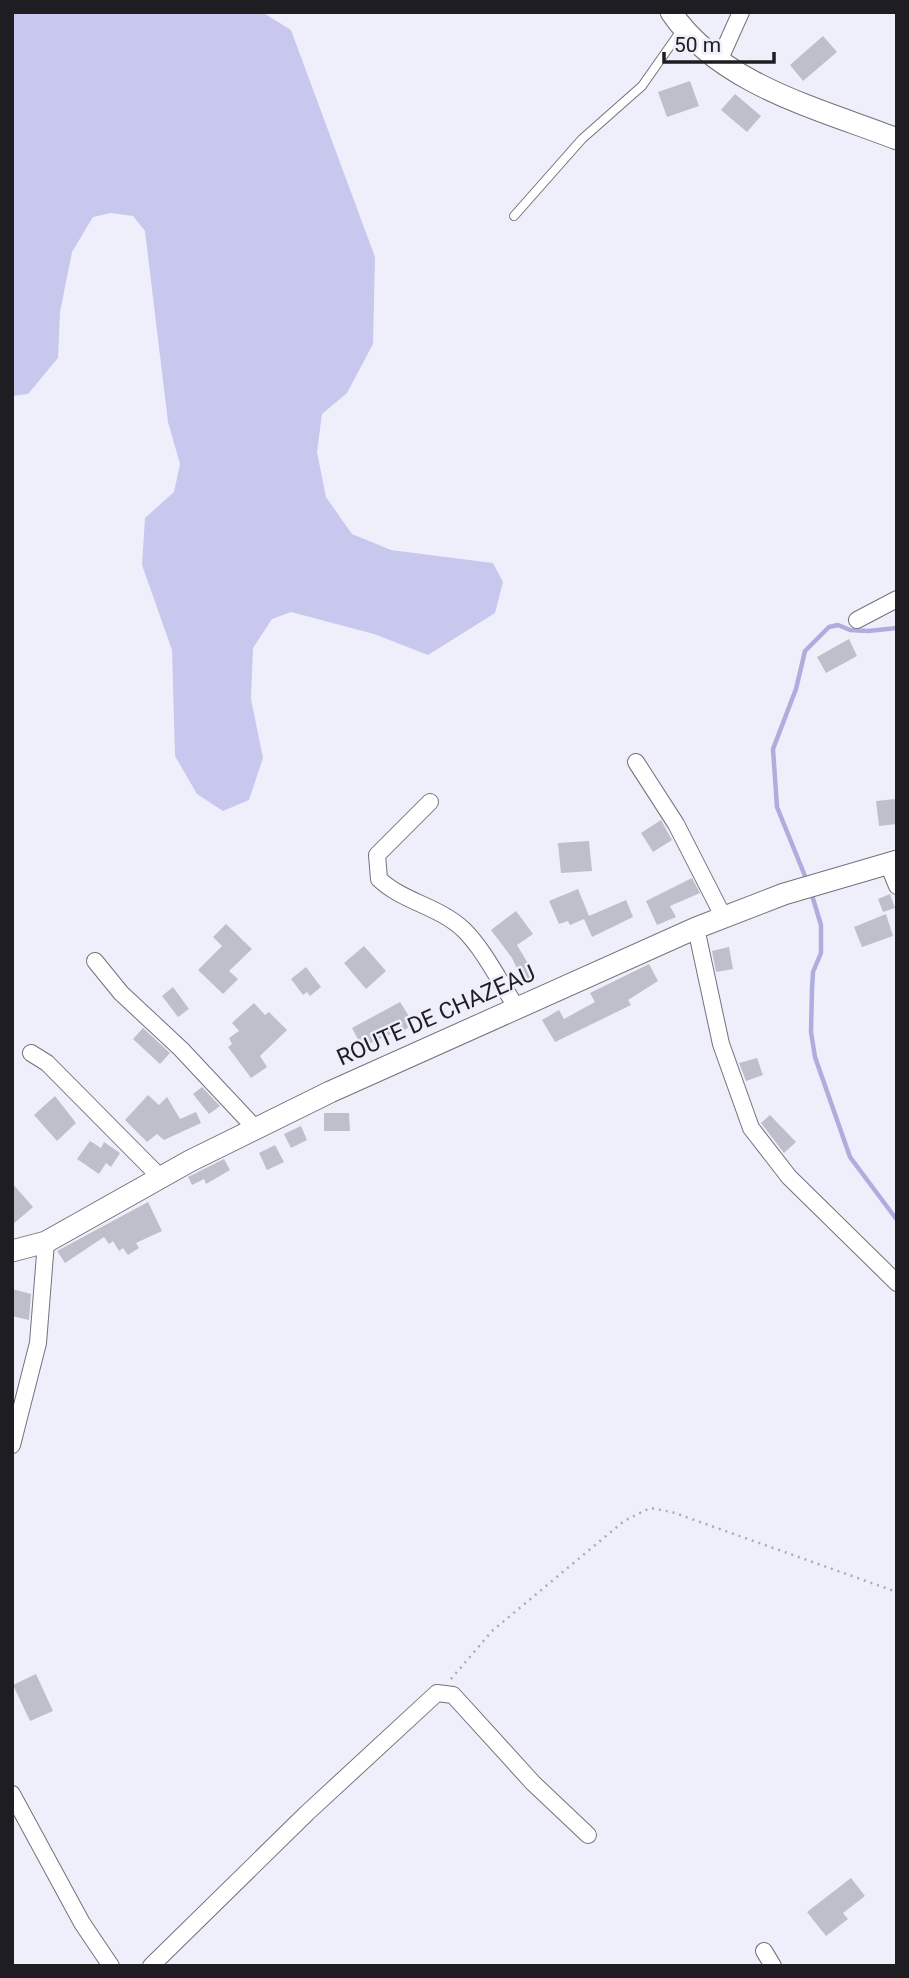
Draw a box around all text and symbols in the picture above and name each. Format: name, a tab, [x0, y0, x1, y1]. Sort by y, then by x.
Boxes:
scale bar	[664, 21, 774, 65]
text: 50 m	[674, 33, 721, 57]
street label: ROUTE DE CHAZEAU	[333, 960, 540, 1071]

